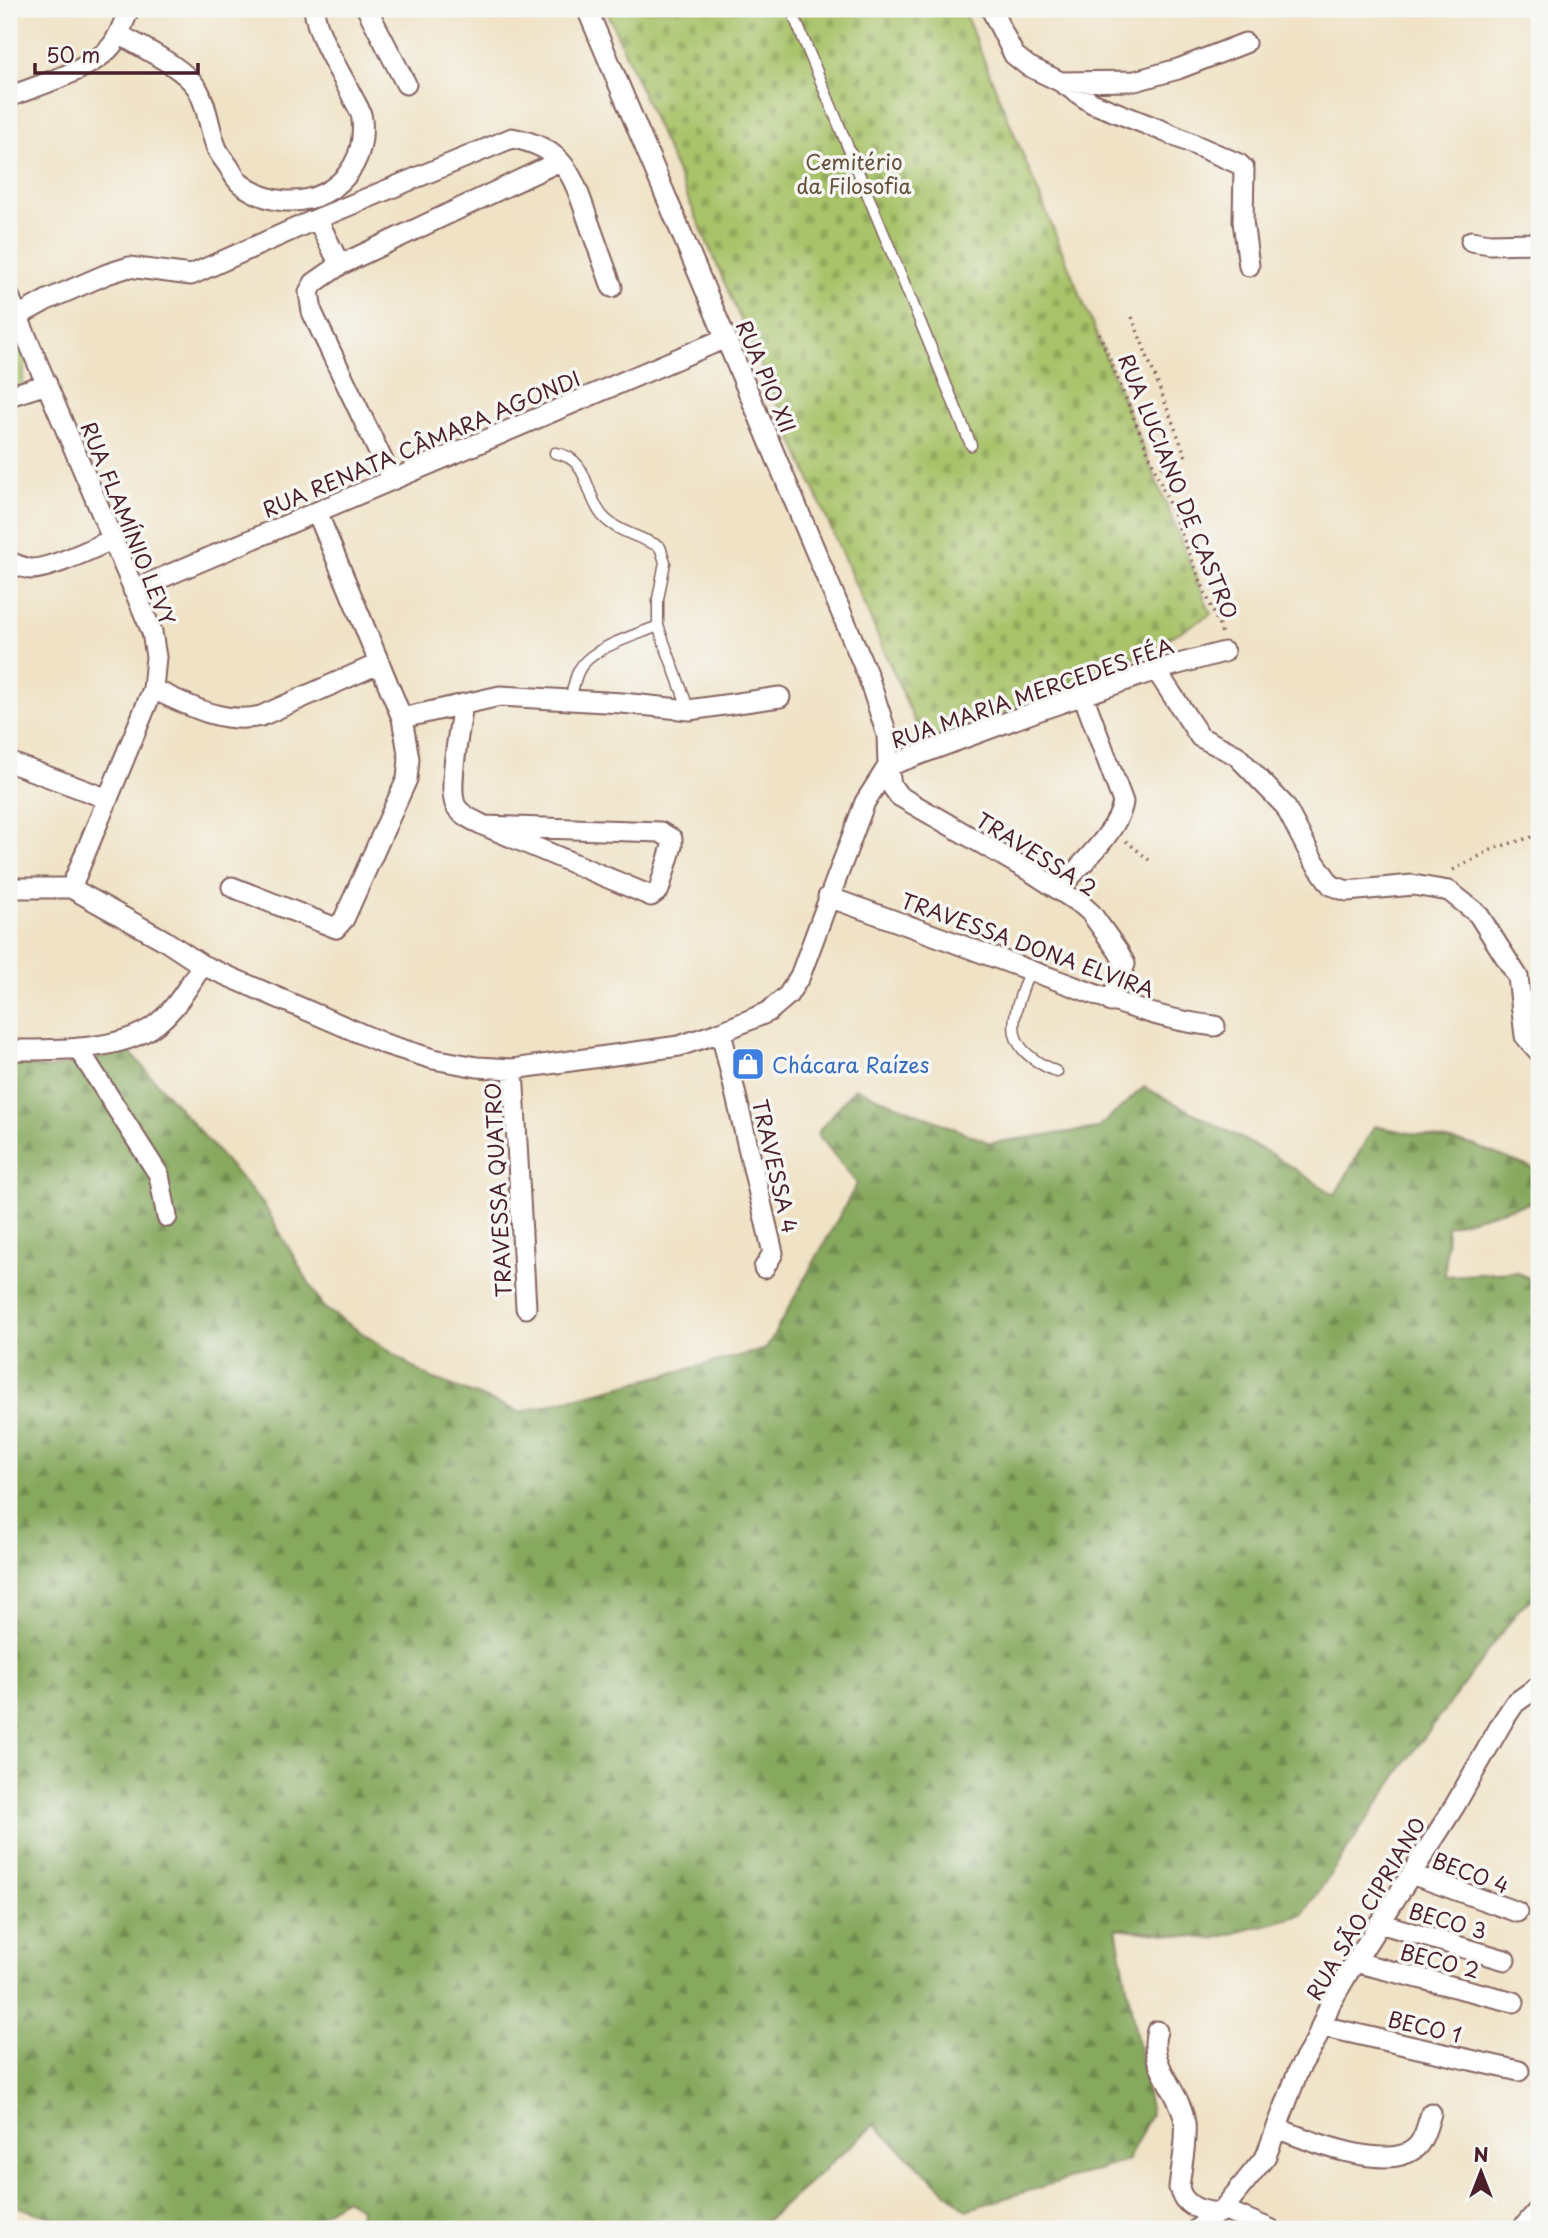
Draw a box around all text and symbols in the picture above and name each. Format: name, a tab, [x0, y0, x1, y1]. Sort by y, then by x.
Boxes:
scale bar	[35, 32, 198, 76]
text: 50 m	[46, 38, 100, 70]
park label: Cemitério da Filosofia	[797, 145, 912, 201]
street label: RUA PIO XII	[729, 315, 805, 437]
street label: RUA LUCIANO DE CASTRO	[1111, 349, 1247, 623]
street label: RUA RENATA CÂMARA AGONDI	[257, 361, 585, 525]
street label: RUA FLAMÍNIO LEVY	[73, 416, 185, 630]
street label: RUA MARIA MERCEDES FÉA	[886, 629, 1178, 755]
street label: TRAVESSA 2	[970, 803, 1104, 903]
street label: TRAVESSA DONA ELVIRA	[897, 883, 1159, 1005]
shop icon: Chácara Raízes	[729, 1045, 767, 1083]
place label: Chácara Raízes	[772, 1048, 929, 1080]
street label: TRAVESSA QUATRO	[475, 1082, 519, 1298]
street label: TRAVESSA 4	[745, 1096, 807, 1236]
street label: RUA SÃO CIPRIANO	[1297, 1810, 1433, 2006]
street label: BECO 4	[1428, 1843, 1514, 1901]
street label: BECO 3	[1405, 1894, 1491, 1946]
street label: BECO 2	[1397, 1935, 1483, 1985]
street label: BECO 1	[1385, 2002, 1465, 2050]
north arrow	[1446, 2136, 1516, 2206]
text: N	[1473, 2140, 1489, 2168]

